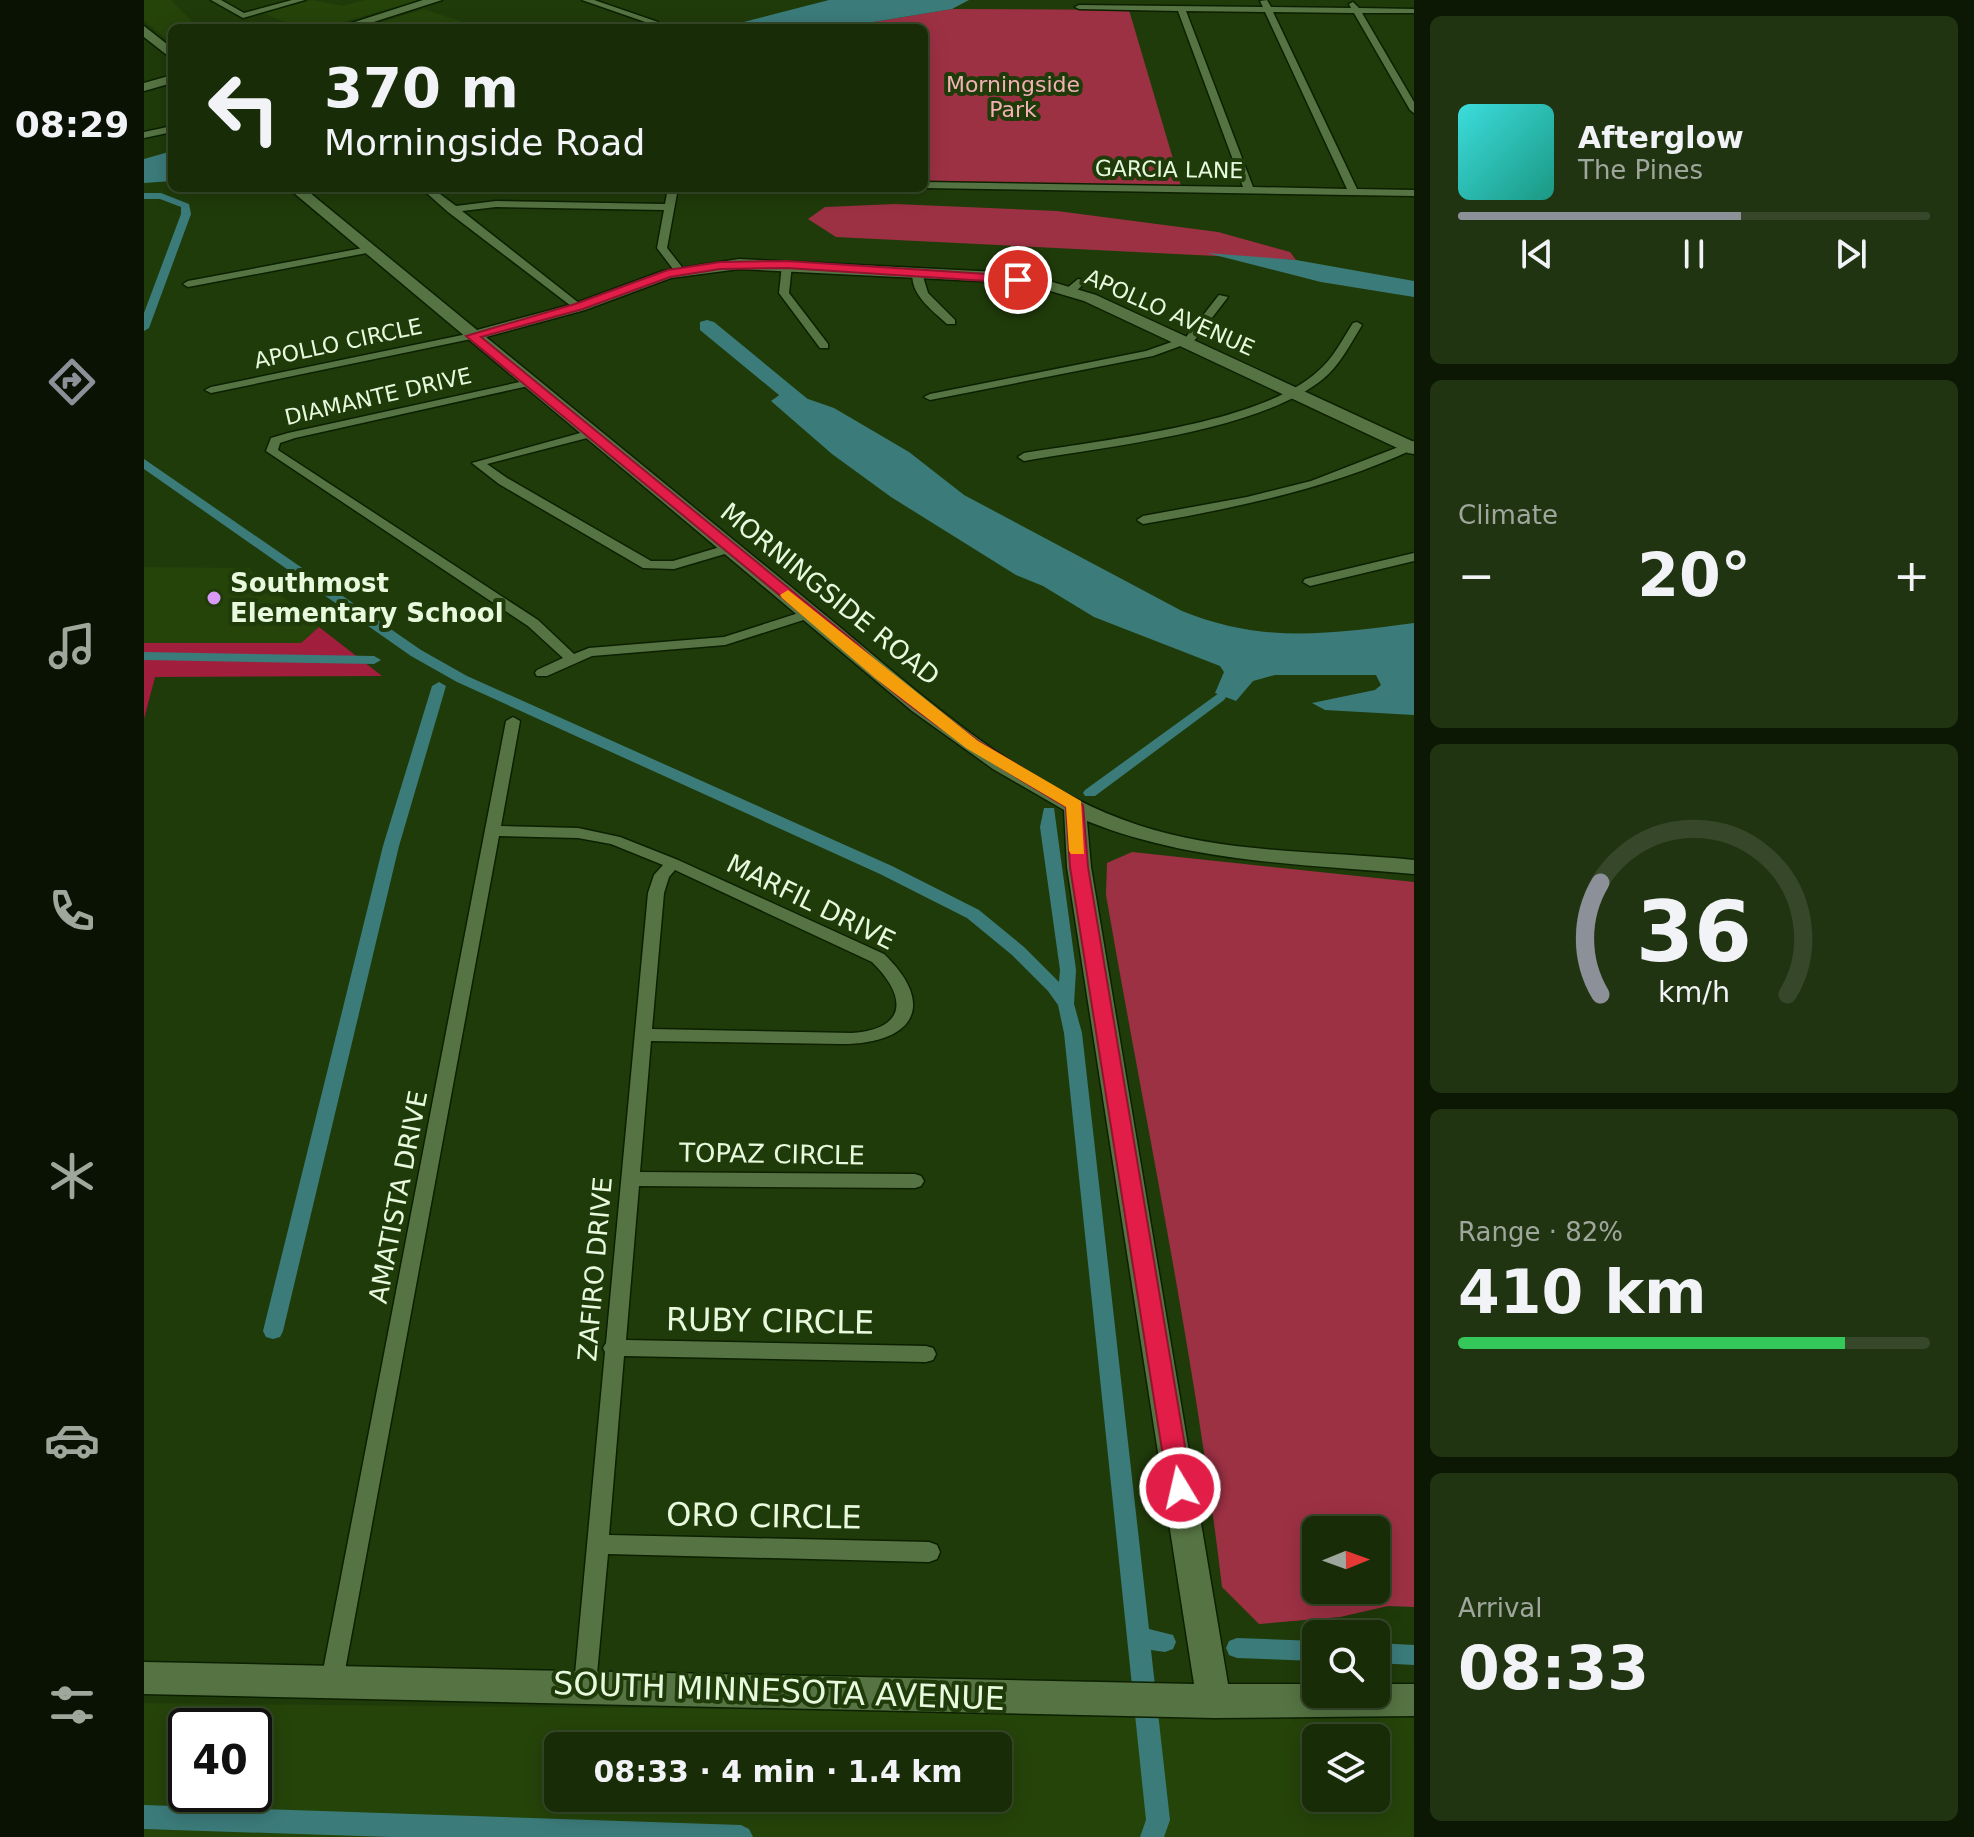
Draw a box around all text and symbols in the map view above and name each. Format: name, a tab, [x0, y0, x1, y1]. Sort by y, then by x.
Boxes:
text: 370 m	[324, 55, 519, 120]
icon: left	[192, 56, 296, 160]
park label: Morningside Park	[946, 72, 1080, 122]
text: 08:29	[15, 104, 129, 145]
text: Afterglow	[1578, 120, 1744, 155]
text: Morningside Road	[324, 122, 645, 163]
text: The Pines	[1578, 155, 1703, 185]
street label: GARCIA LANE	[1095, 156, 1243, 183]
icon: previous	[1515, 232, 1559, 276]
icon: pause	[1672, 232, 1716, 276]
icon: next	[1829, 232, 1873, 276]
pin	[984, 246, 1052, 314]
icon: arrive	[996, 258, 1040, 302]
street label: APOLLO AVENUE	[1081, 264, 1258, 361]
street label: APOLLO CIRCLE	[252, 313, 424, 374]
icon: directions	[44, 354, 100, 410]
street label: DIAMANTE DRIVE	[282, 363, 474, 430]
street label: MORNINGSIDE ROAD	[715, 497, 945, 691]
text: Climate	[1458, 500, 1558, 530]
text: 20°	[1637, 540, 1751, 610]
text: −	[1458, 550, 1495, 601]
text: +	[1893, 550, 1930, 601]
place label: Southmost Elementary School	[230, 568, 504, 628]
marker: Southmost Elementary School	[205, 589, 223, 607]
icon: music	[44, 618, 100, 674]
street label: MARFIL DRIVE	[722, 848, 900, 956]
icon: phone	[44, 883, 100, 939]
text: 36	[1636, 883, 1752, 980]
text: km/h	[1658, 975, 1730, 1009]
street label: AMATISTA DRIVE	[363, 1088, 433, 1306]
street label: TOPAZ CIRCLE	[678, 1137, 865, 1171]
icon: climate	[44, 1148, 100, 1204]
street label: ZAFIRO DRIVE	[572, 1176, 618, 1362]
text: Range · 82%	[1458, 1217, 1623, 1247]
text: 410 km	[1458, 1257, 1707, 1327]
street label: RUBY CIRCLE	[665, 1300, 875, 1342]
icon: car	[44, 1412, 100, 1468]
position arrow	[1138, 1446, 1222, 1530]
street label: ORO CIRCLE	[666, 1495, 862, 1537]
north arrow	[1302, 1516, 1390, 1604]
map controls	[1302, 1516, 1390, 1812]
text: Arrival	[1458, 1593, 1542, 1623]
button: search	[1302, 1620, 1390, 1708]
text: 08:33	[1458, 1633, 1649, 1703]
street label: SOUTH MINNESOTA AVENUE	[552, 1664, 1006, 1718]
icon: filters	[44, 1677, 100, 1733]
speed limit sign: 40	[168, 1708, 272, 1812]
button: layers	[1302, 1724, 1390, 1812]
text: 08:33 · 4 min · 1.4 km	[593, 1754, 963, 1789]

